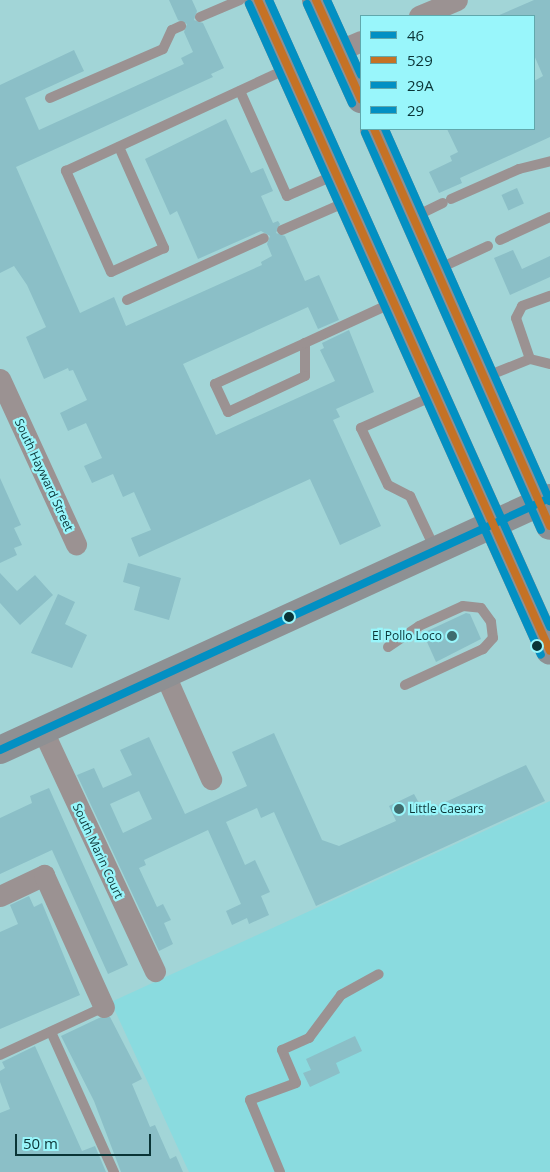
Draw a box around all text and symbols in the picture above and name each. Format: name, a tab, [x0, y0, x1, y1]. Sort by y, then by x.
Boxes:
legend	[360, 15, 535, 130]
text: 46	[407, 25, 424, 45]
text: 529	[407, 50, 433, 70]
text: 29A	[407, 75, 434, 95]
text: 29	[407, 100, 424, 120]
street label: South Hayward Street	[12, 417, 76, 533]
unlabelled marker	[284, 612, 294, 622]
place label: El Pollo Loco	[372, 629, 442, 643]
marker: El Pollo Loco	[446, 630, 458, 642]
unlabelled marker	[532, 641, 542, 651]
street label: South Marin Court	[70, 801, 126, 901]
place label: Little Caesars	[409, 802, 484, 816]
marker: Little Caesars	[393, 803, 405, 815]
scale bar	[18, 1124, 154, 1156]
text: 50 m	[23, 1133, 58, 1153]

